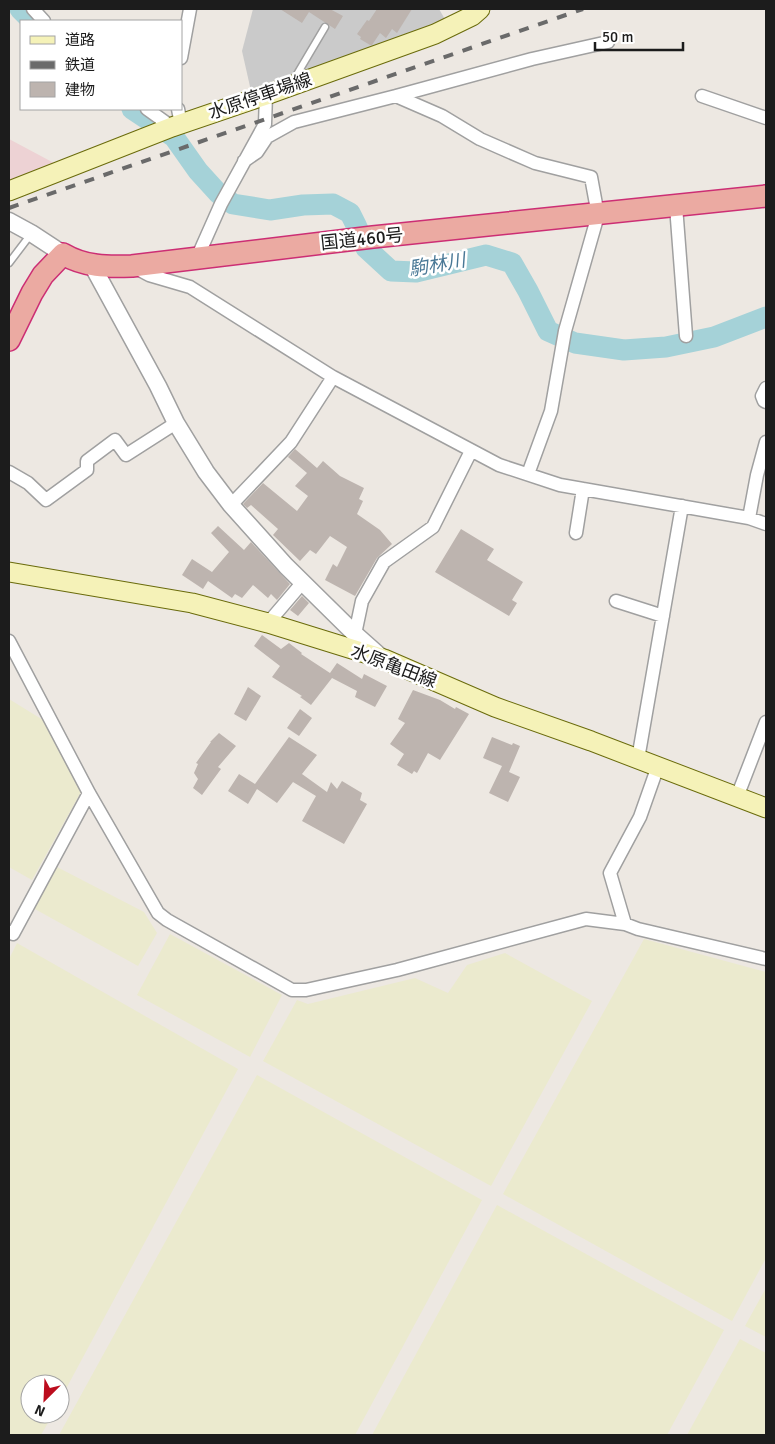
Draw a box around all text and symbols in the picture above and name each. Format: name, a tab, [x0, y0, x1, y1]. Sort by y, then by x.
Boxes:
legend	[20, 20, 182, 110]
scale bar	[595, 20, 682, 52]
text: 50 m	[602, 28, 633, 46]
text: 道路	[65, 31, 95, 49]
text: 鉄道	[65, 56, 95, 74]
street label: 水原停車場線	[205, 68, 315, 124]
text: 建物	[65, 81, 95, 99]
street label: 国道460号	[319, 224, 405, 254]
water label: 駒林川	[407, 248, 469, 282]
street label: 水原亀田線	[348, 640, 440, 692]
north arrow	[20, 1374, 70, 1424]
text: N	[32, 1401, 48, 1420]

